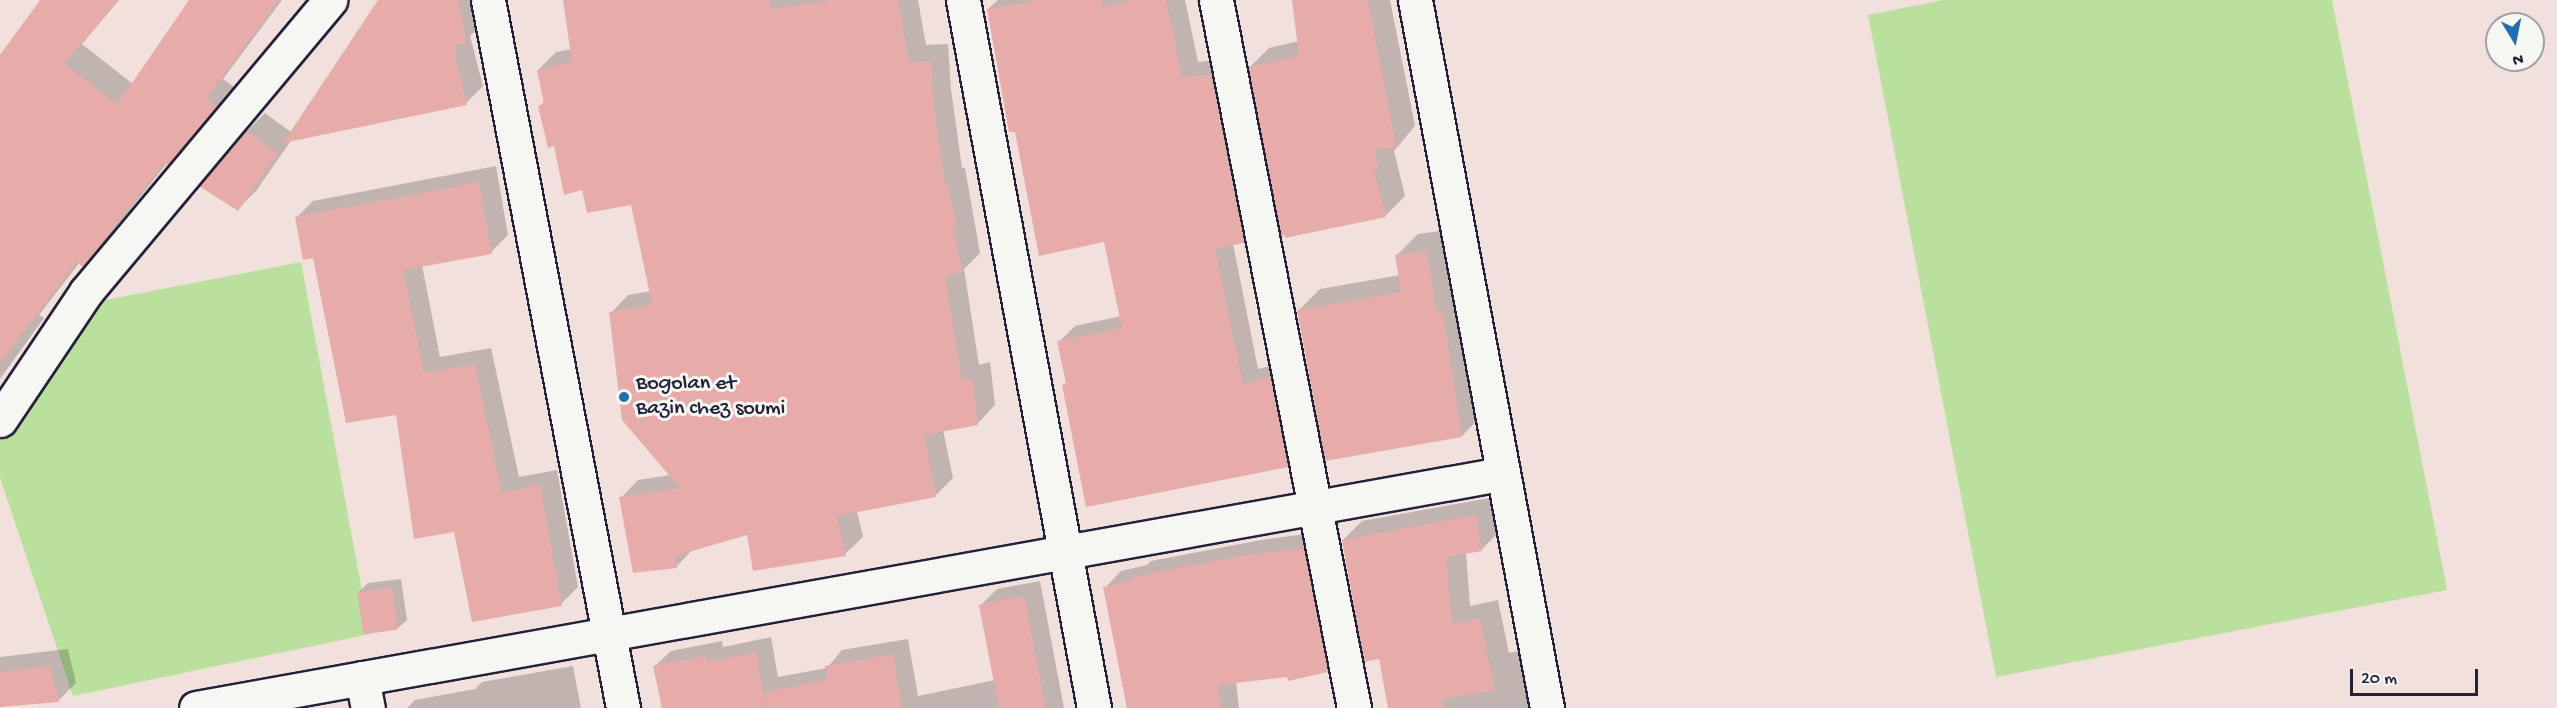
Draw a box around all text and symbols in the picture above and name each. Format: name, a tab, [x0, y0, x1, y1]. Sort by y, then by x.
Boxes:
north arrow	[2485, 12, 2545, 72]
text: N	[2511, 48, 2525, 69]
place label: Bogolan et Bazin chez soumi	[636, 371, 785, 422]
marker: Bogolan et Bazin chez soumi	[617, 390, 631, 404]
scale bar	[2353, 657, 2480, 695]
text: 20 m	[2361, 669, 2397, 690]

